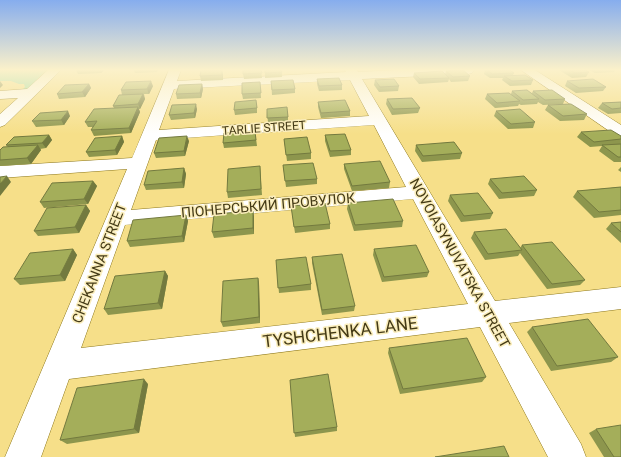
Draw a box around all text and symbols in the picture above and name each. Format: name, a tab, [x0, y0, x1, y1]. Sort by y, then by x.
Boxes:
street label: TARLIE STREET	[222, 118, 306, 138]
street label: NOVOIASYNUVATSKA STREET	[407, 176, 514, 351]
street label: ПIОНЕРСЬКИЙ ПРОВУЛОК	[180, 189, 356, 221]
street label: CHEKANNA STREET	[69, 200, 130, 325]
street label: TYSHCHENKA LANE	[261, 313, 419, 351]

